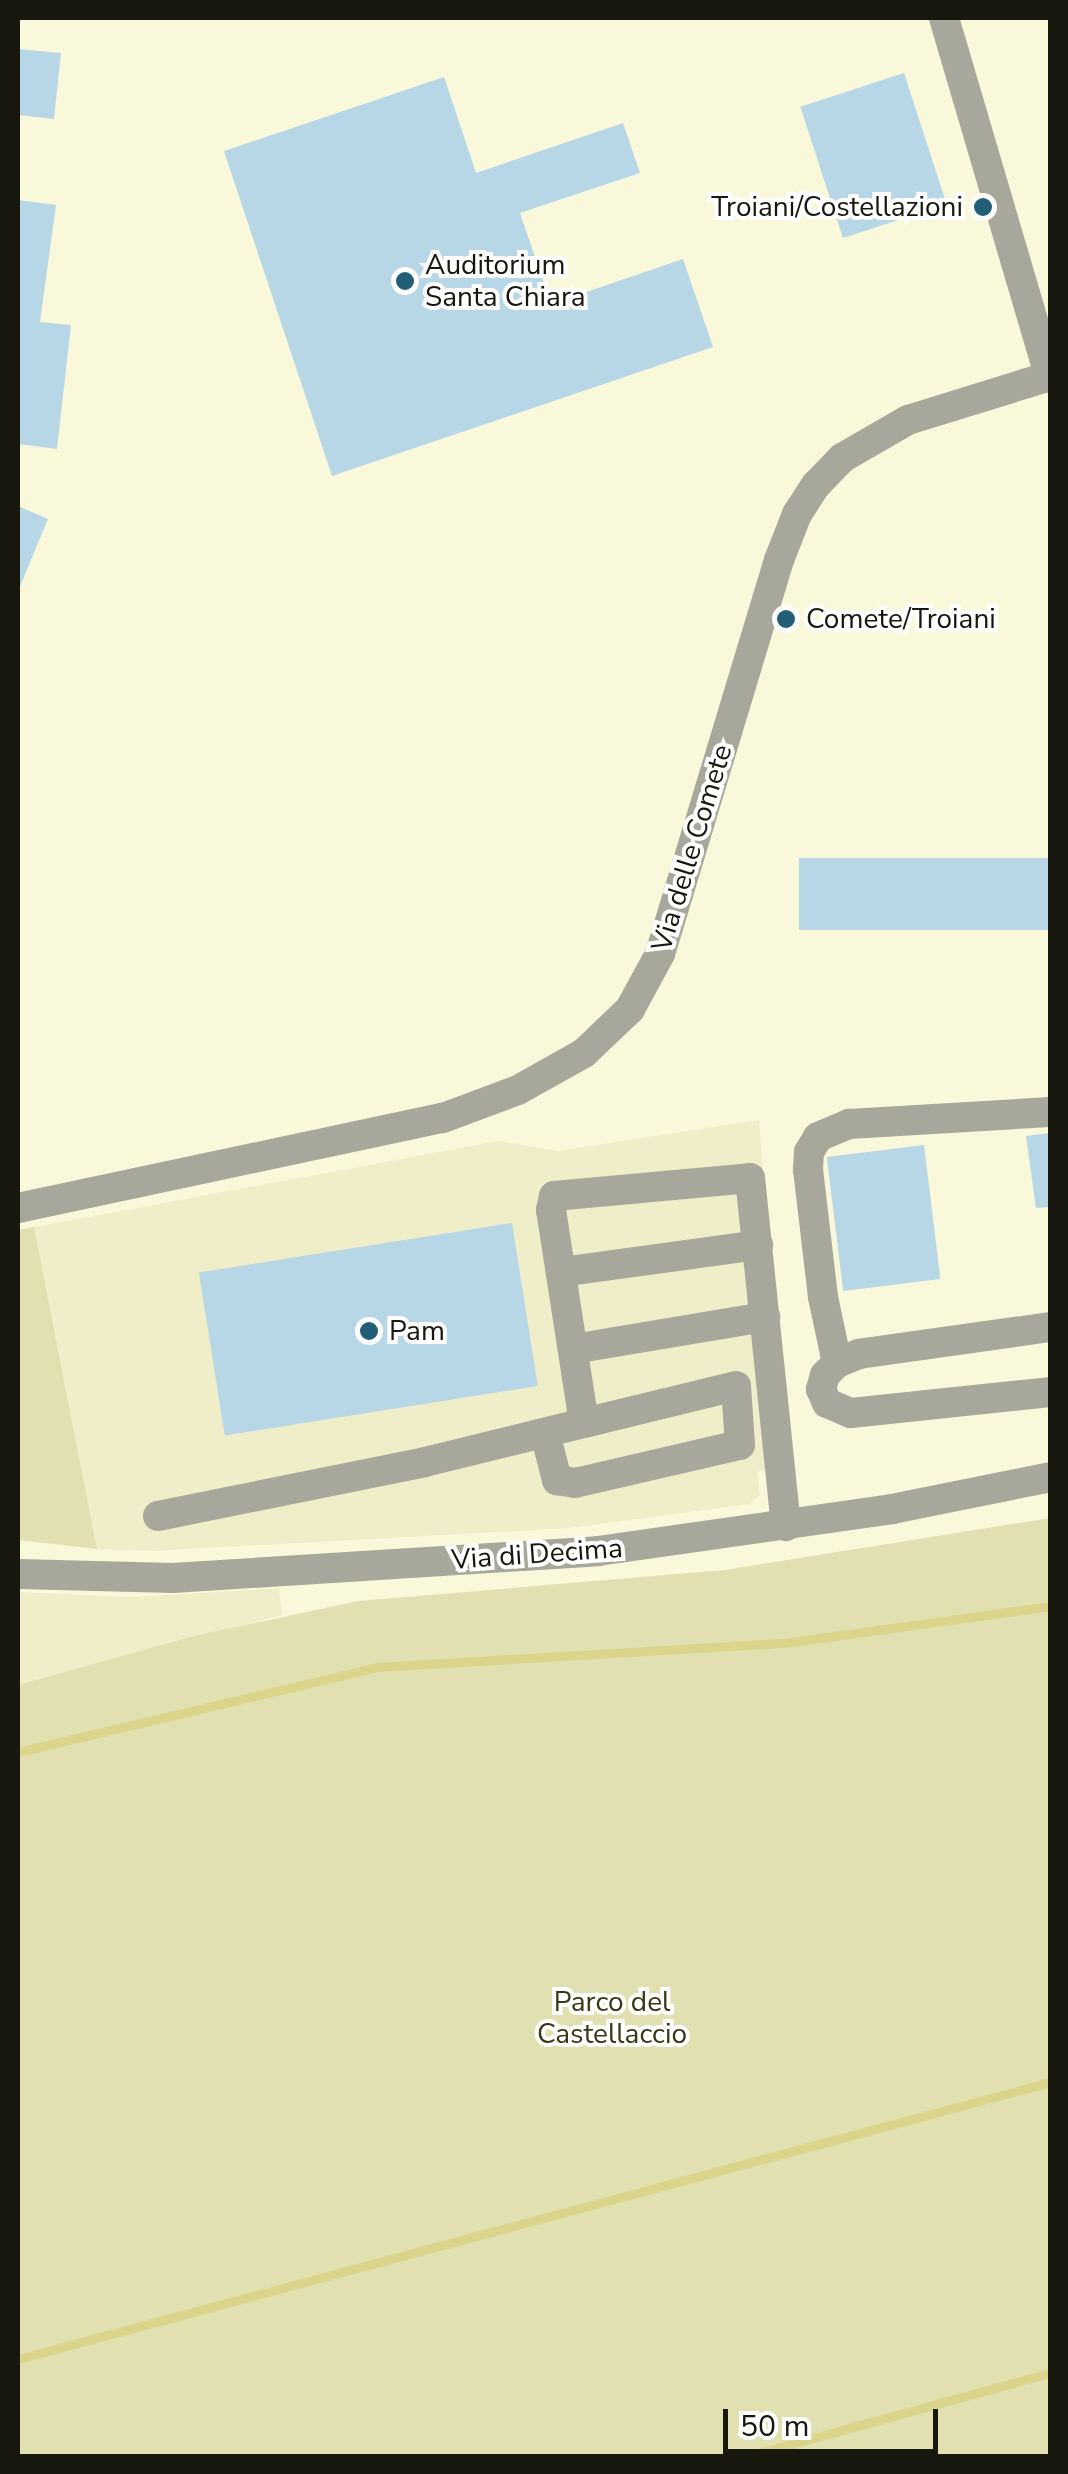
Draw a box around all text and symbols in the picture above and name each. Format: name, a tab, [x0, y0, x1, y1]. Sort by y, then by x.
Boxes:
place label: Troiani/Costellazioni	[711, 190, 963, 224]
marker: Troiani/Costellazioni	[972, 196, 994, 218]
place label: Auditorium Santa Chiara	[425, 248, 586, 314]
marker: Auditorium Santa Chiara	[394, 270, 416, 292]
place label: Comete/Troiani	[806, 602, 996, 636]
marker: Comete/Troiani	[775, 608, 797, 630]
street label: Via delle Comete	[645, 741, 739, 955]
place label: Pam	[389, 1314, 445, 1348]
marker: Pam	[358, 1320, 380, 1342]
street label: Via di Decima	[450, 1531, 624, 1577]
park label: Parco del Castellaccio	[537, 1985, 687, 2051]
scale bar	[728, 2389, 943, 2451]
text: 50 m	[740, 2406, 809, 2447]

